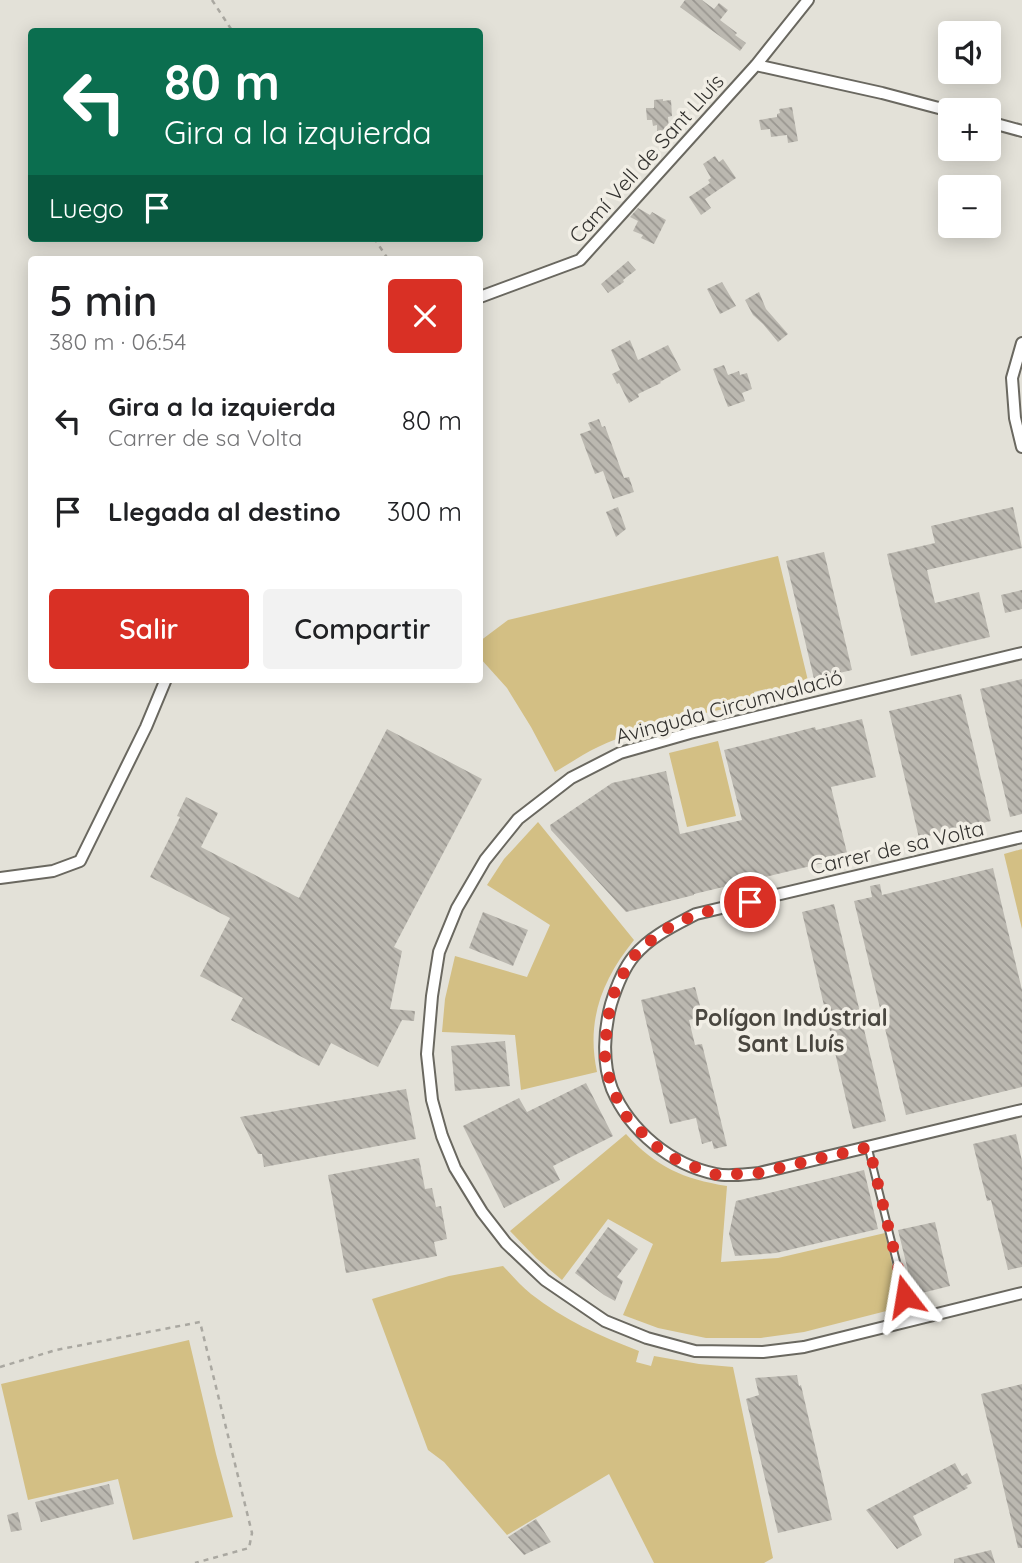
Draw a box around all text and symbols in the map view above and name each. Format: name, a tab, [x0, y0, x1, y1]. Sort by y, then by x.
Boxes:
map controls	[938, 21, 1001, 238]
button: sound	[938, 21, 1001, 84]
text: 80 m	[164, 51, 280, 112]
icon: left	[49, 56, 140, 147]
street label: Camí Vell de Sant Lluís	[563, 68, 729, 248]
button: +	[938, 98, 1001, 161]
text: Gira a la izquierda	[164, 112, 432, 152]
button: −	[938, 175, 1001, 238]
icon: arrive	[138, 189, 176, 227]
text: Luego	[49, 192, 124, 225]
text: 5 min	[49, 274, 157, 327]
button: close	[388, 279, 462, 353]
text: 380 m · 06:54	[49, 327, 186, 356]
text: Gira a la izquierda	[108, 390, 336, 423]
icon: left	[49, 402, 87, 440]
text: 80 m	[402, 404, 462, 437]
text: Carrer de sa Volta	[108, 423, 302, 452]
icon: arrive	[49, 493, 87, 531]
text: Llegada al destino	[108, 495, 341, 528]
text: 300 m	[387, 495, 462, 528]
button: Salir	[49, 589, 249, 669]
button: Compartir	[263, 589, 462, 669]
street label: Avinguda Circumvalació	[613, 663, 845, 749]
street label: Carrer de sa Volta	[808, 814, 986, 880]
pin	[720, 872, 780, 932]
icon: arrive	[731, 883, 769, 921]
district label: Polígon Indústrial Sant Lluís	[694, 1003, 888, 1058]
position arrow	[868, 1259, 942, 1333]

